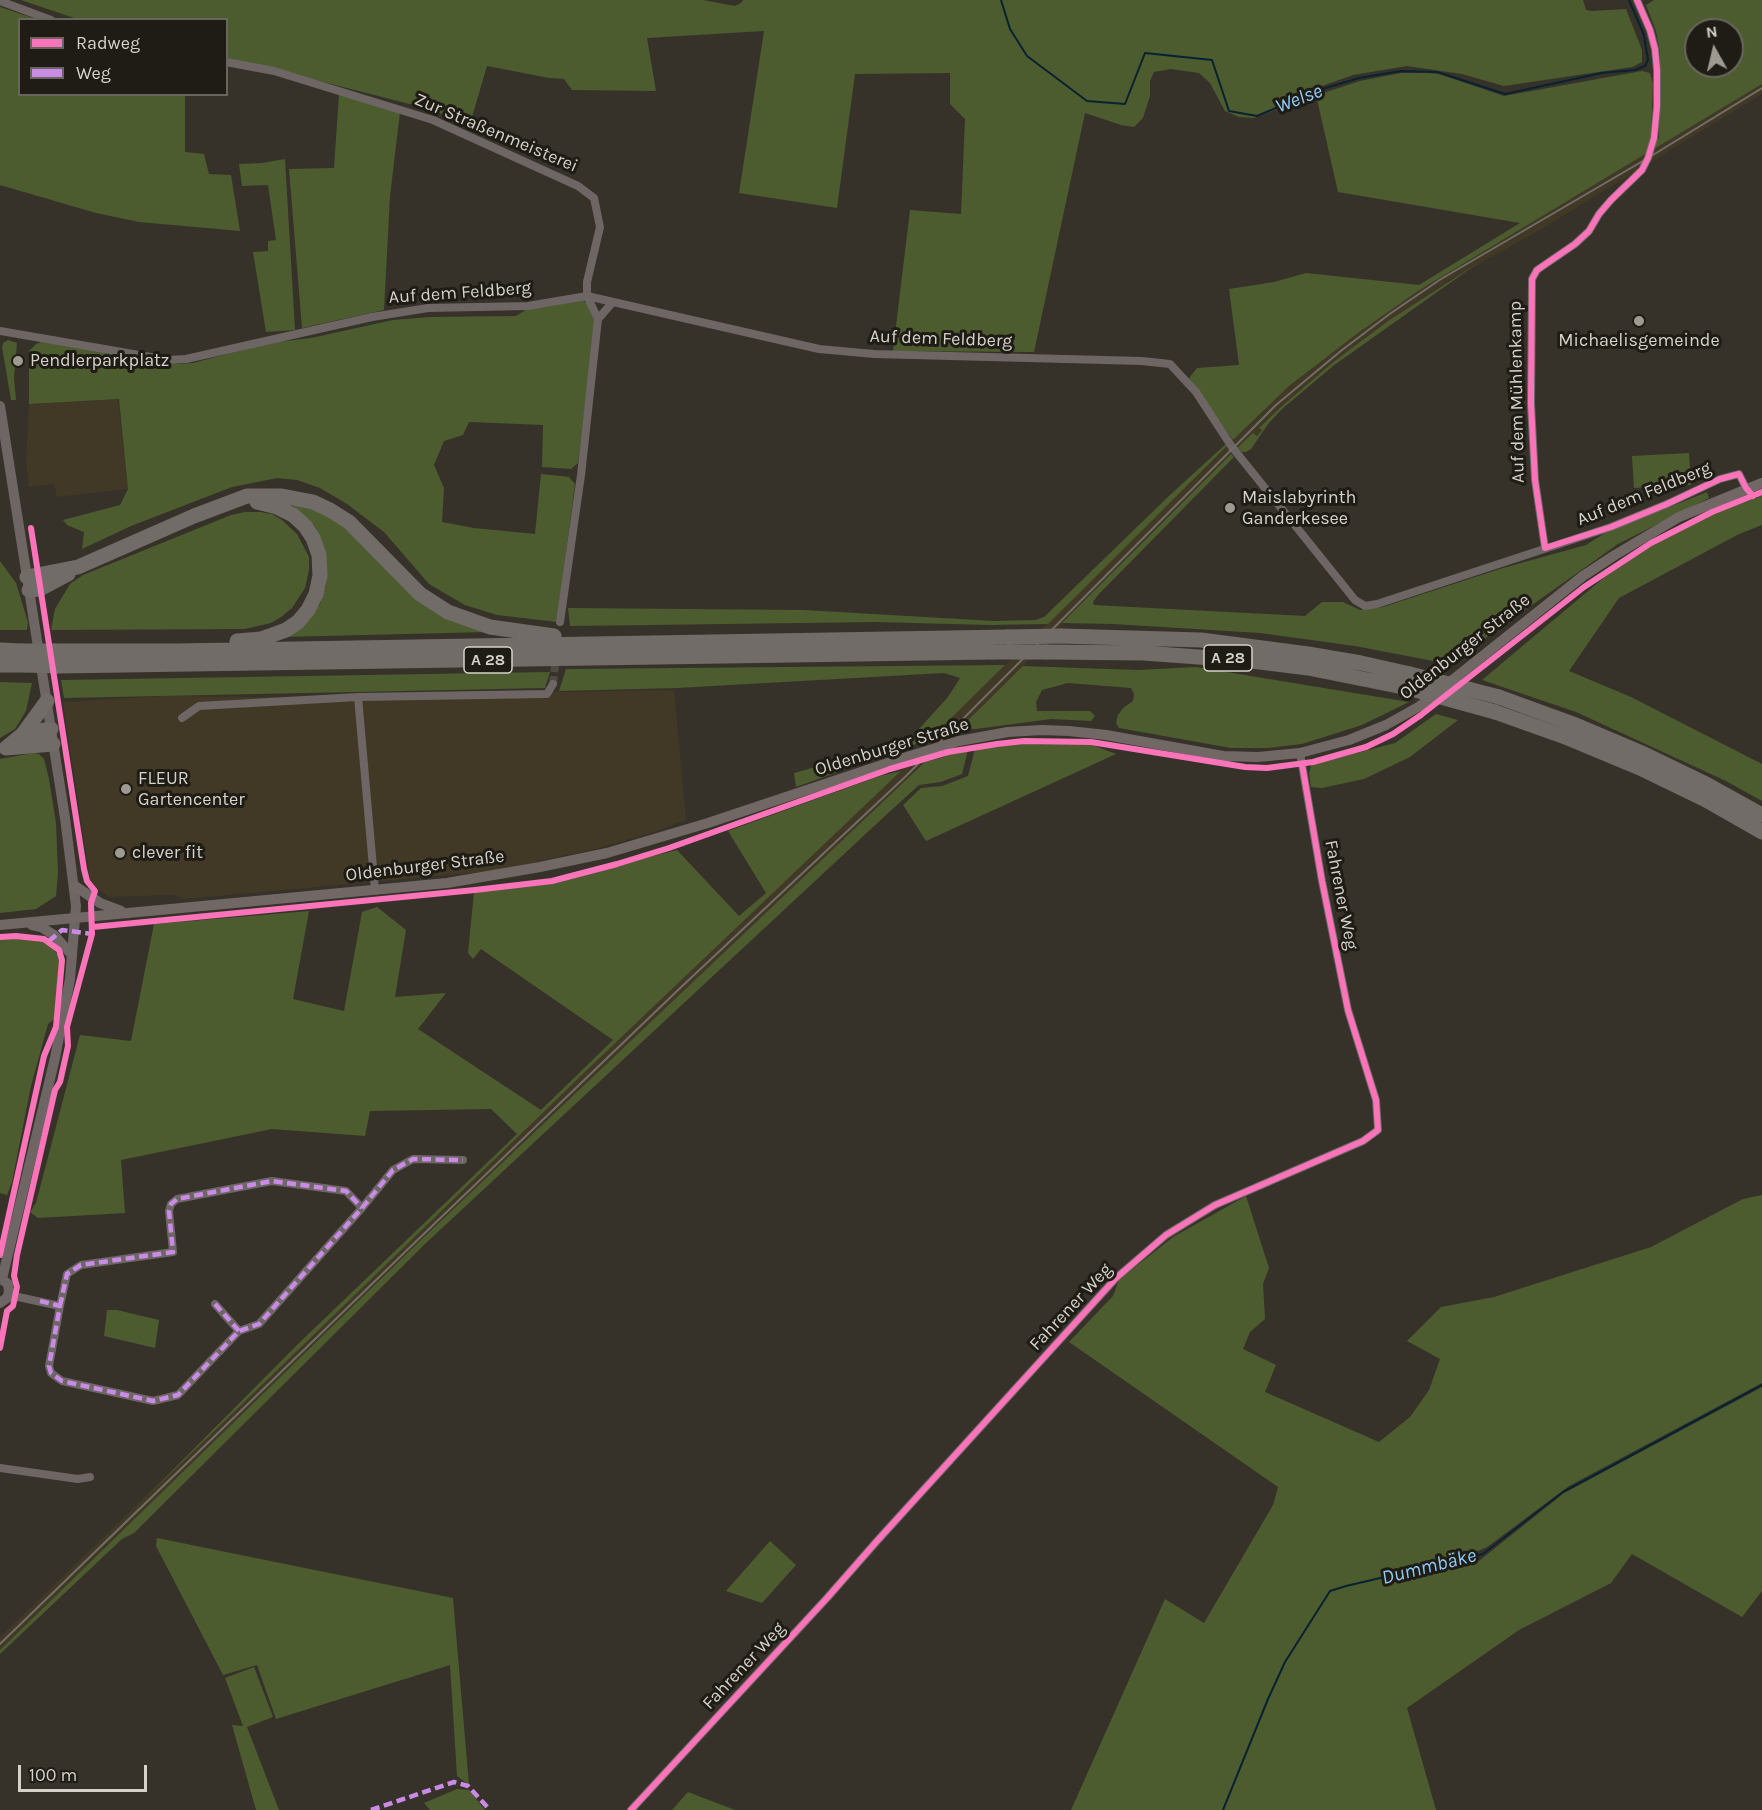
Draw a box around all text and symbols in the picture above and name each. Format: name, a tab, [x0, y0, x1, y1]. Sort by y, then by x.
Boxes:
legend	[18, 18, 228, 96]
north arrow	[1684, 18, 1744, 78]
text: N	[1705, 21, 1719, 42]
text: Radweg	[76, 32, 140, 54]
text: Weg	[76, 62, 111, 84]
water label: Welse	[1272, 79, 1326, 119]
street label: Zur Straßenmeisterei	[411, 89, 581, 177]
street label: Auf dem Feldberg	[388, 277, 532, 309]
street label: Auf dem Mühlenkamp	[1505, 301, 1529, 483]
marker: Michaelisgemeinde	[1632, 314, 1646, 328]
street label: Auf dem Feldberg	[869, 326, 1013, 352]
place label: Michaelisgemeinde	[1558, 330, 1720, 352]
place label: Pendlerparkplatz	[30, 350, 169, 372]
marker: Pendlerparkplatz	[11, 354, 25, 368]
street label: Auf dem Feldberg	[1574, 457, 1714, 531]
place label: Maislabyrinth Ganderkesee	[1242, 487, 1356, 530]
marker: Maislabyrinth Ganderkesee	[1223, 501, 1237, 515]
street label: Oldenburger Straße	[1395, 589, 1535, 705]
road number: A 28	[1204, 645, 1252, 671]
road number: A 28	[464, 647, 512, 673]
street label: Oldenburger Straße	[812, 713, 972, 781]
place label: FLEUR Gartencenter	[138, 768, 245, 810]
marker: FLEUR Gartencenter	[119, 782, 133, 796]
street label: Fahrener Weg	[1320, 838, 1362, 952]
place label: clever fit	[132, 842, 203, 864]
marker: clever fit	[113, 846, 127, 860]
street label: Oldenburger Straße	[344, 846, 506, 886]
street label: Fahrener Weg	[1025, 1259, 1117, 1355]
water label: Dummbäke	[1379, 1544, 1479, 1590]
street label: Fahrener Weg	[698, 1618, 790, 1714]
scale bar	[21, 1753, 150, 1791]
text: 100 m	[29, 1764, 77, 1786]

